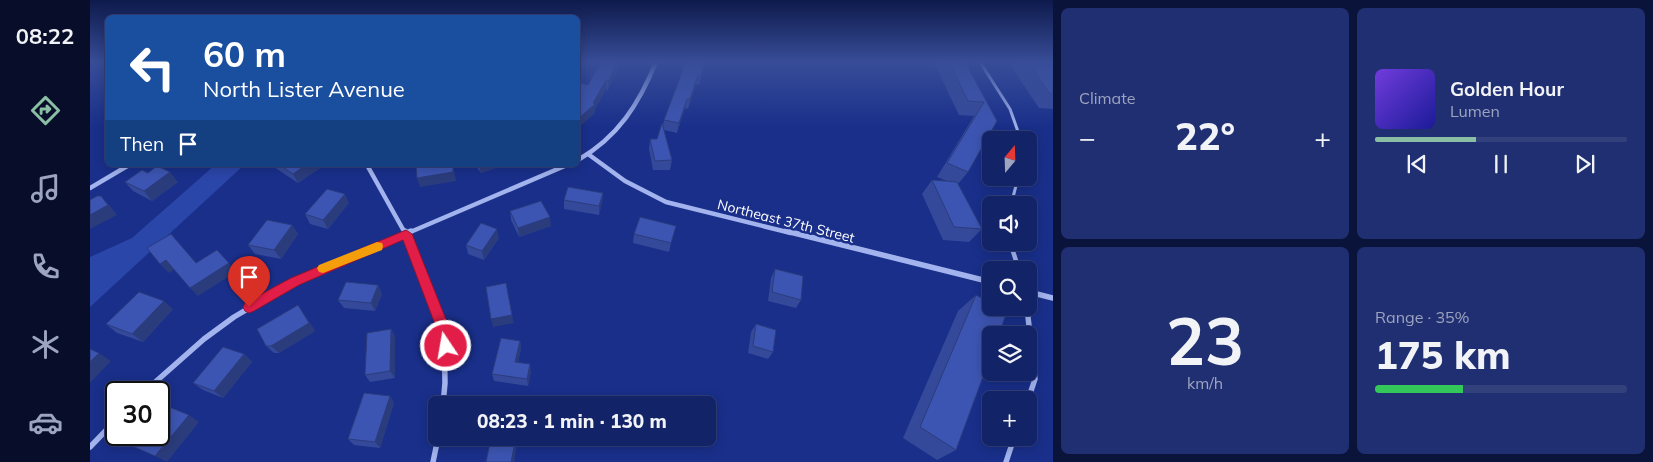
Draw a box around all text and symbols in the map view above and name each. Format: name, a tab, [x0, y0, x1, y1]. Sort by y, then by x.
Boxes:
text: 08:22	[16, 22, 74, 50]
text: 60 m	[203, 32, 286, 76]
icon: left	[120, 35, 185, 100]
text: North Lister Avenue	[203, 75, 405, 103]
text: Golden Hour	[1450, 77, 1564, 101]
text: Climate	[1079, 88, 1135, 108]
icon: directions	[28, 93, 63, 128]
text: Lumen	[1450, 101, 1500, 121]
text: 22°	[1175, 112, 1235, 160]
text: −	[1079, 120, 1096, 155]
text: +	[1314, 120, 1331, 155]
icon: arrive	[174, 130, 202, 158]
north arrow	[982, 131, 1038, 186]
map controls	[982, 131, 1037, 446]
text: Then	[120, 132, 164, 156]
icon: previous	[1403, 150, 1431, 178]
icon: pause	[1487, 150, 1515, 178]
icon: next	[1571, 150, 1599, 178]
icon: music	[28, 171, 63, 206]
street label: Northeast 37th Street	[716, 195, 857, 247]
button: sound	[982, 196, 1037, 251]
icon: phone	[28, 249, 63, 284]
pin	[228, 256, 270, 307]
button: search	[982, 261, 1037, 316]
icon: arrive	[235, 263, 263, 291]
text: 23	[1166, 300, 1244, 381]
text: Range · 35%	[1375, 307, 1470, 327]
position arrow	[419, 319, 471, 371]
button: layers	[982, 326, 1037, 381]
icon: climate	[28, 327, 63, 362]
text: 175 km	[1375, 331, 1511, 379]
text: km/h	[1187, 373, 1223, 393]
speed limit sign: 30	[105, 381, 170, 446]
button: +	[982, 391, 1037, 446]
icon: car	[28, 405, 63, 440]
text: 08:23 · 1 min · 130 m	[477, 409, 667, 433]

